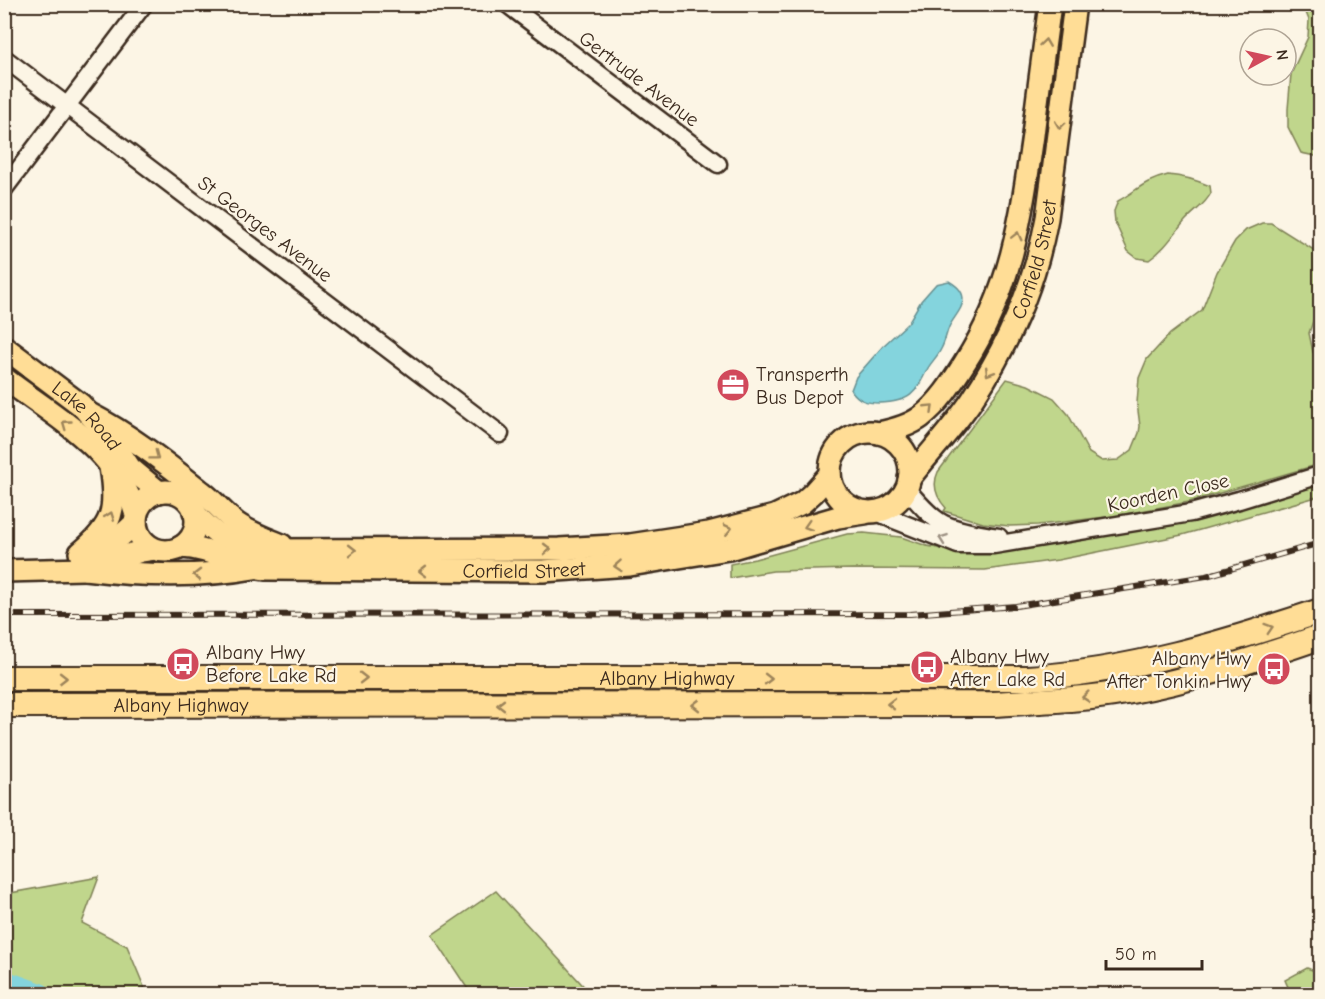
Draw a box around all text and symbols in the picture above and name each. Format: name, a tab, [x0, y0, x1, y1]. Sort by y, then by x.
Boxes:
street label: Gertrude Avenue	[574, 26, 704, 132]
north arrow	[1238, 27, 1298, 87]
one-way arrow	[1038, 38, 1050, 47]
text: N	[1272, 49, 1292, 61]
one-way arrow	[1054, 121, 1067, 130]
street label: St Georges Avenue	[193, 171, 337, 287]
street label: Corfield Street	[1006, 197, 1061, 322]
one-way arrow	[1010, 231, 1023, 241]
place label: Transperth Bus Depot	[756, 363, 849, 409]
one-way arrow	[985, 366, 997, 376]
office icon: Transperth Bus Depot	[715, 367, 751, 403]
street label: Lake Road	[48, 376, 127, 454]
one-way arrow	[923, 404, 934, 415]
one-way arrow	[62, 420, 73, 431]
one-way arrow	[148, 449, 159, 460]
street label: Koorden Close	[1105, 469, 1231, 517]
one-way arrow	[103, 511, 115, 522]
one-way arrow	[803, 518, 814, 531]
one-way arrow	[722, 523, 732, 536]
one-way arrow	[938, 534, 948, 547]
one-way arrow	[542, 543, 551, 555]
one-way arrow	[347, 544, 356, 556]
street label: Corfield Street	[462, 557, 587, 583]
one-way arrow	[614, 559, 623, 572]
one-way arrow	[419, 565, 428, 577]
one-way arrow	[192, 569, 201, 581]
one-way arrow	[1263, 623, 1274, 635]
place label: Albany Hwy Before Lake Rd	[206, 641, 337, 687]
place label: Albany Hwy After Lake Rd	[950, 645, 1065, 691]
bus stop icon: Albany Hwy Before Lake Rd	[165, 646, 201, 682]
place label: Albany Hwy After Tonkin Hwy	[1106, 647, 1251, 693]
bus stop icon: Albany Hwy After Lake Rd	[909, 649, 945, 685]
bus stop icon: Albany Hwy After Tonkin Hwy	[1256, 651, 1292, 687]
street label: Albany Highway	[600, 667, 735, 690]
one-way arrow	[58, 672, 67, 684]
one-way arrow	[358, 672, 367, 684]
one-way arrow	[763, 673, 772, 685]
one-way arrow	[1082, 690, 1091, 703]
street label: Albany Highway	[113, 693, 249, 716]
one-way arrow	[887, 698, 896, 710]
one-way arrow	[497, 699, 506, 711]
one-way arrow	[692, 699, 701, 711]
scale bar	[1106, 933, 1202, 971]
text: 50 m	[1115, 944, 1157, 965]

